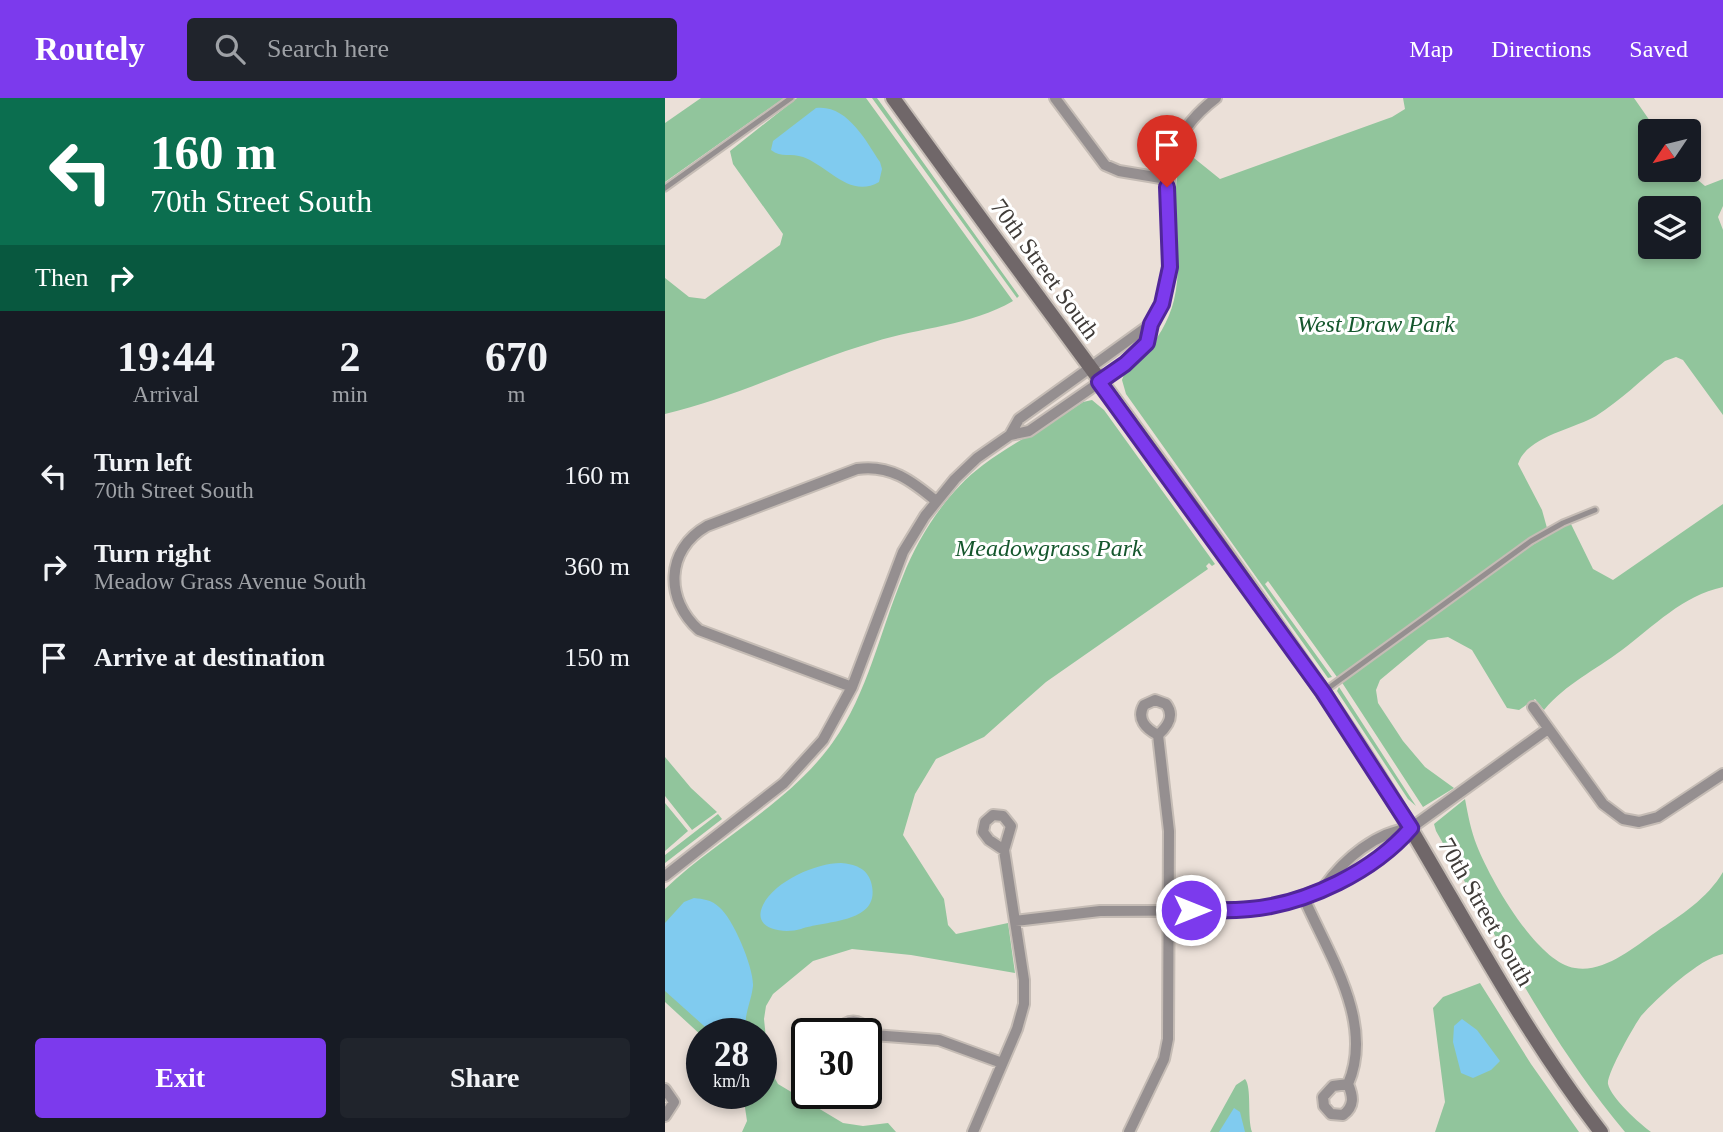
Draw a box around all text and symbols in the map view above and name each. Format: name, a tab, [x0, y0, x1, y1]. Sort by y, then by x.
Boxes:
search box	[187, 18, 677, 81]
icon: search	[211, 30, 249, 68]
text: Routely	[35, 31, 145, 67]
text: Search here	[267, 34, 389, 63]
text: Map	[1409, 36, 1453, 62]
text: Directions	[1491, 36, 1591, 62]
text: Saved	[1629, 36, 1688, 62]
pin	[1137, 115, 1197, 187]
north arrow	[1638, 119, 1701, 182]
map controls	[1638, 119, 1701, 259]
text: 160 m	[150, 125, 277, 180]
icon: left	[35, 126, 126, 217]
icon: arrive	[1148, 126, 1186, 164]
text: 70th Street South	[150, 183, 372, 219]
street label: 70th Street South	[985, 194, 1105, 344]
button: layers	[1638, 196, 1701, 259]
icon: right	[102, 259, 140, 297]
text: Then	[35, 263, 88, 292]
park label: West Draw Park	[1297, 311, 1455, 337]
text: 19:44	[117, 334, 215, 380]
text: 2	[339, 334, 360, 380]
text: 670	[485, 334, 548, 380]
text: Arrival	[133, 382, 199, 407]
text: min	[332, 382, 368, 407]
text: m	[507, 382, 525, 407]
text: Turn left	[94, 448, 192, 477]
icon: left	[35, 457, 73, 495]
text: 160 m	[564, 461, 630, 490]
text: 70th Street South	[94, 478, 254, 503]
park label: Meadowgrass Park	[954, 535, 1143, 561]
text: Turn right	[94, 539, 211, 568]
icon: right	[35, 548, 73, 586]
text: 360 m	[564, 552, 630, 581]
text: Meadow Grass Avenue South	[94, 569, 366, 594]
icon: arrive	[35, 639, 73, 677]
text: Arrive at destination	[94, 643, 325, 672]
text: 150 m	[564, 643, 630, 672]
street label: 70th Street South	[1433, 833, 1539, 991]
position arrow	[1154, 873, 1228, 947]
speed limit sign: 30	[791, 1018, 882, 1109]
text: 28	[714, 1035, 749, 1074]
button: Exit	[35, 1038, 326, 1118]
button: Share	[340, 1038, 630, 1118]
text: km/h	[713, 1071, 750, 1091]

